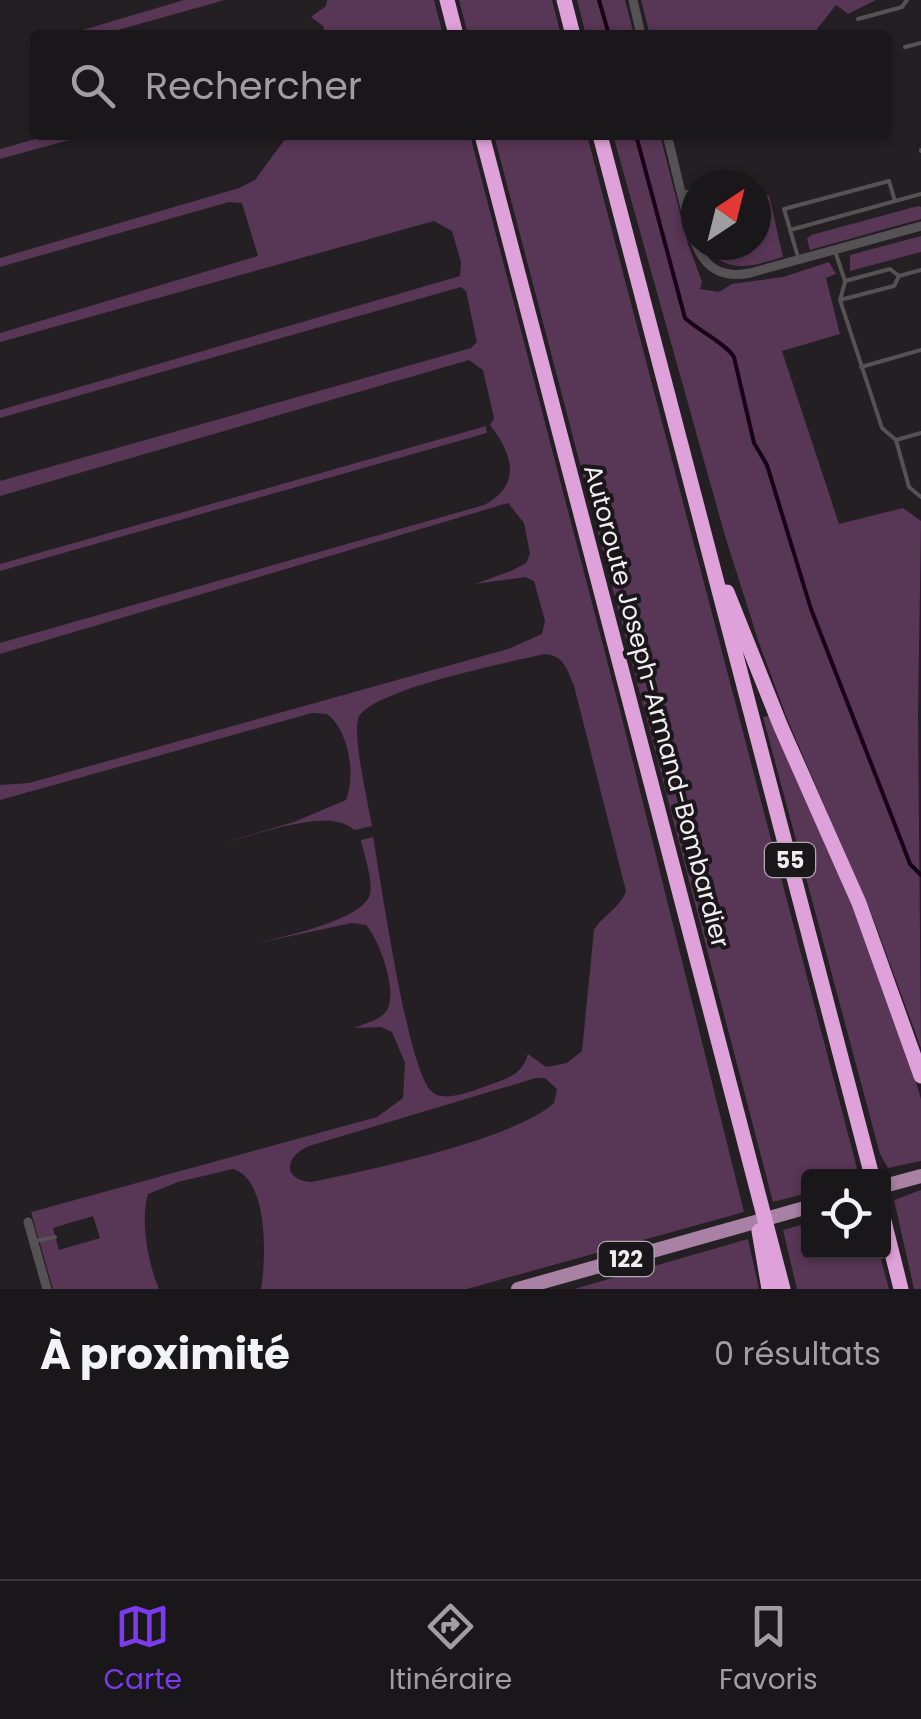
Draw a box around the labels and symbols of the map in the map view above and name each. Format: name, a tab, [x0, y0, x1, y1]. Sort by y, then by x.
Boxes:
north arrow	[681, 170, 771, 260]
street label: Autoroute Joseph-Armand-Bombardier	[575, 461, 738, 951]
road number: 55	[765, 843, 815, 877]
road number: 122	[598, 1242, 654, 1276]

